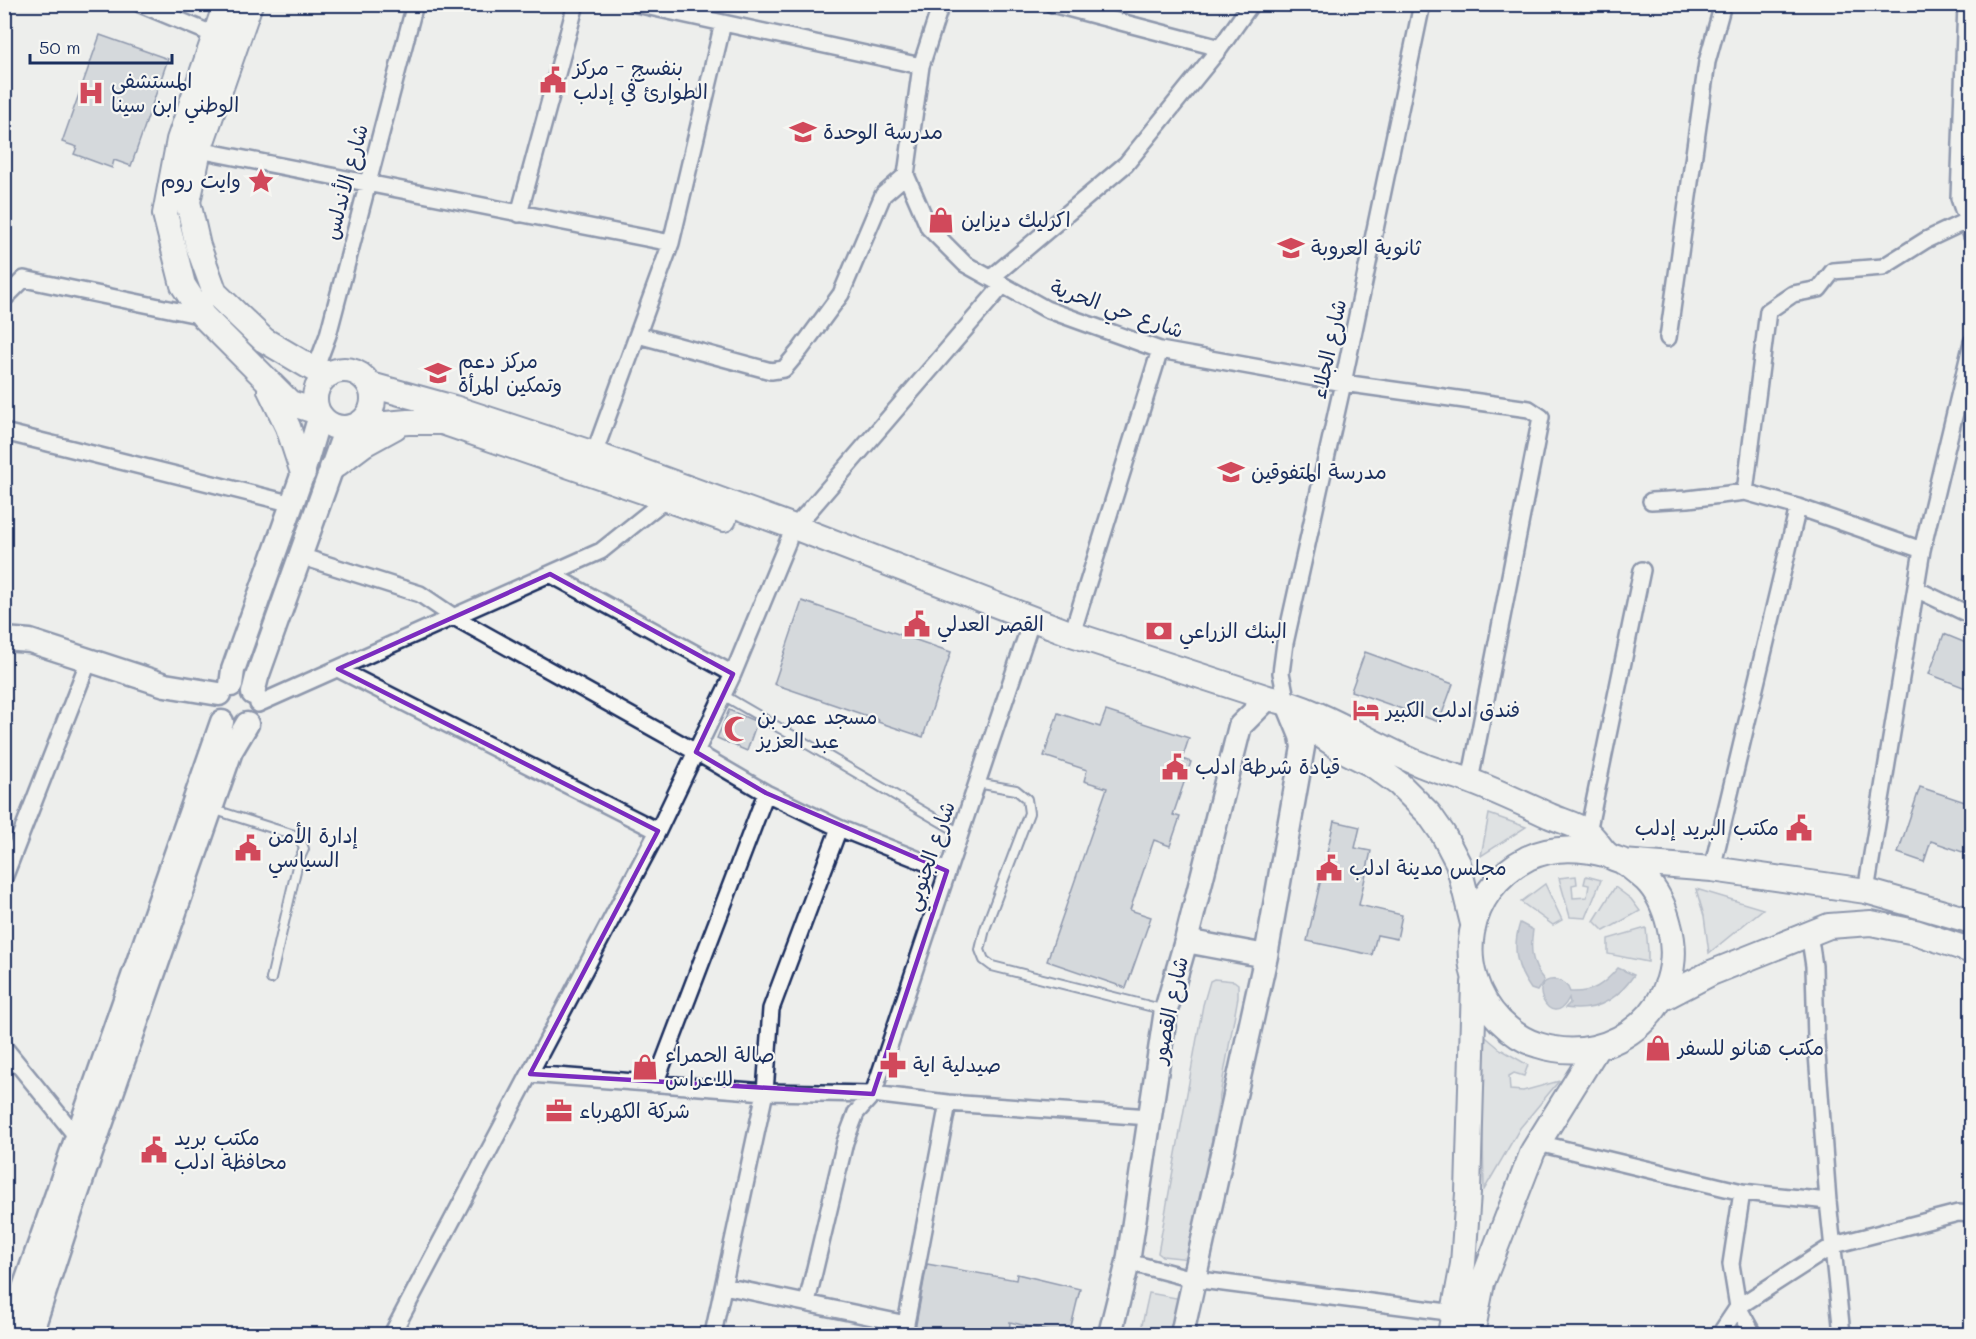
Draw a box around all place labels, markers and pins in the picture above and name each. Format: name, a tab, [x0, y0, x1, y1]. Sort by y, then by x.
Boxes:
place label: بنفسج - مركز الطوارئ في إدلب	[571, 53, 708, 107]
public building icon: بنفسج - مركز الطوارئ في إدلب	[538, 65, 568, 95]
place label: المستشفى الوطني ابن سينا	[111, 66, 239, 124]
hospital icon: المستشفى الوطني ابن سينا	[76, 78, 106, 108]
school or university icon: مدرسة الوحدة	[788, 117, 818, 147]
place label: مدرسة الوحدة	[823, 117, 943, 145]
place label: وايت روم	[161, 166, 241, 197]
place icon: وايت روم	[246, 166, 276, 196]
shop icon: اكرليك ديزاين	[926, 205, 956, 235]
place label: اكرليك ديزاين	[961, 205, 1071, 232]
school or university icon: ثانوية العروبة	[1276, 233, 1306, 263]
place label: ثانوية العروبة	[1311, 233, 1422, 261]
place label: مركز دعم وتمكين المرأة	[458, 346, 562, 397]
school or university icon: مركز دعم وتمكين المرأة	[423, 358, 453, 388]
school or university icon: مدرسة المتفوقين	[1216, 457, 1246, 487]
place label: مدرسة المتفوقين	[1251, 457, 1387, 485]
public building icon: القصر العدلي	[902, 609, 932, 639]
place label: القصر العدلي	[937, 609, 1044, 643]
bank icon: البنك الزراعي	[1144, 616, 1174, 646]
place label: البنك الزراعي	[1179, 616, 1287, 650]
hotel icon: فندق ادلب الكبير	[1351, 695, 1381, 725]
place label: فندق ادلب الكبير	[1384, 695, 1520, 723]
place label: مسجد عمر بن عبد العزيز	[755, 702, 878, 754]
mosque icon: مسجد عمر بن عبد العزيز	[722, 714, 752, 744]
public building icon: قيادة شرطة ادلب	[1160, 752, 1190, 782]
place label: قيادة شرطة ادلب	[1195, 752, 1340, 780]
place label: مكتب البريد إدلب	[1635, 813, 1779, 841]
public building icon: مكتب البريد إدلب	[1784, 813, 1814, 843]
place label: إدارة الأمن السياسي	[268, 821, 358, 879]
public building icon: إدارة الأمن السياسي	[233, 833, 263, 863]
public building icon: مجلس مدينة ادلب	[1314, 853, 1344, 883]
place label: مجلس مدينة ادلب	[1349, 853, 1507, 881]
shop icon: مكتب هنانو للسفر	[1643, 1033, 1673, 1063]
place label: مكتب هنانو للسفر	[1676, 1033, 1824, 1061]
place label: صالة الحمراء للاعراس	[665, 1040, 775, 1091]
pharmacy icon: صيدلية اية	[878, 1050, 908, 1080]
place label: صيدلية اية	[913, 1050, 1001, 1077]
shop icon: صالة الحمراء للاعراس	[630, 1052, 660, 1082]
office icon: شركة الكهرباء	[544, 1096, 574, 1126]
place label: شركة الكهرباء	[579, 1096, 690, 1124]
place label: مكتب بريد محافظة ادلب	[174, 1123, 287, 1175]
public building icon: مكتب بريد محافظة ادلب	[139, 1135, 169, 1165]

